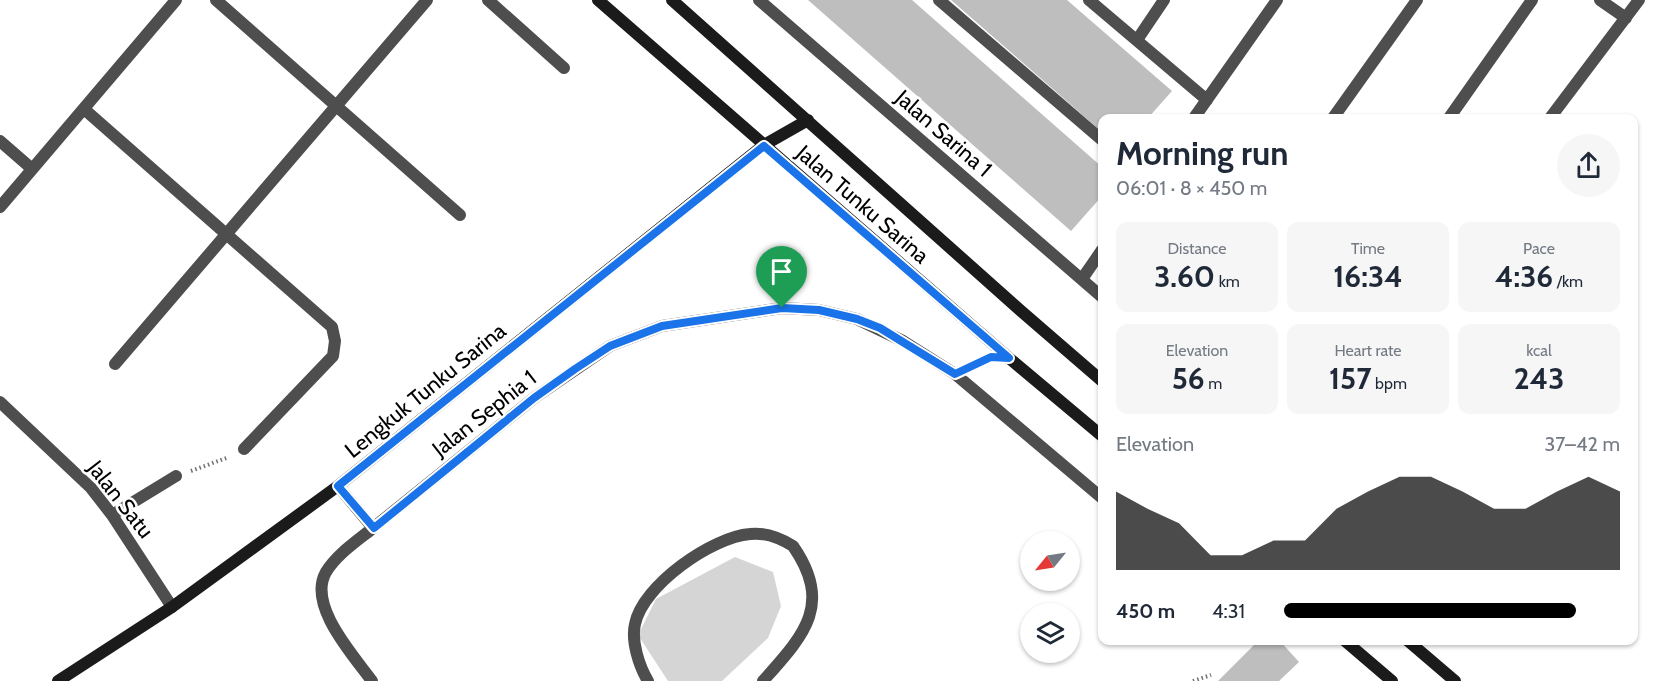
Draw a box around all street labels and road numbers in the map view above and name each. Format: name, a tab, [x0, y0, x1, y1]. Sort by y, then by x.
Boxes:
street label: Jalan Sarina 1	[889, 84, 997, 183]
street label: Jalan Tunku Sarina	[790, 139, 935, 270]
street label: Lengkuk Tunku Sarina	[339, 317, 512, 464]
street label: Jalan Sephia 1	[426, 364, 542, 463]
street label: Jalan Satu	[81, 454, 159, 544]

